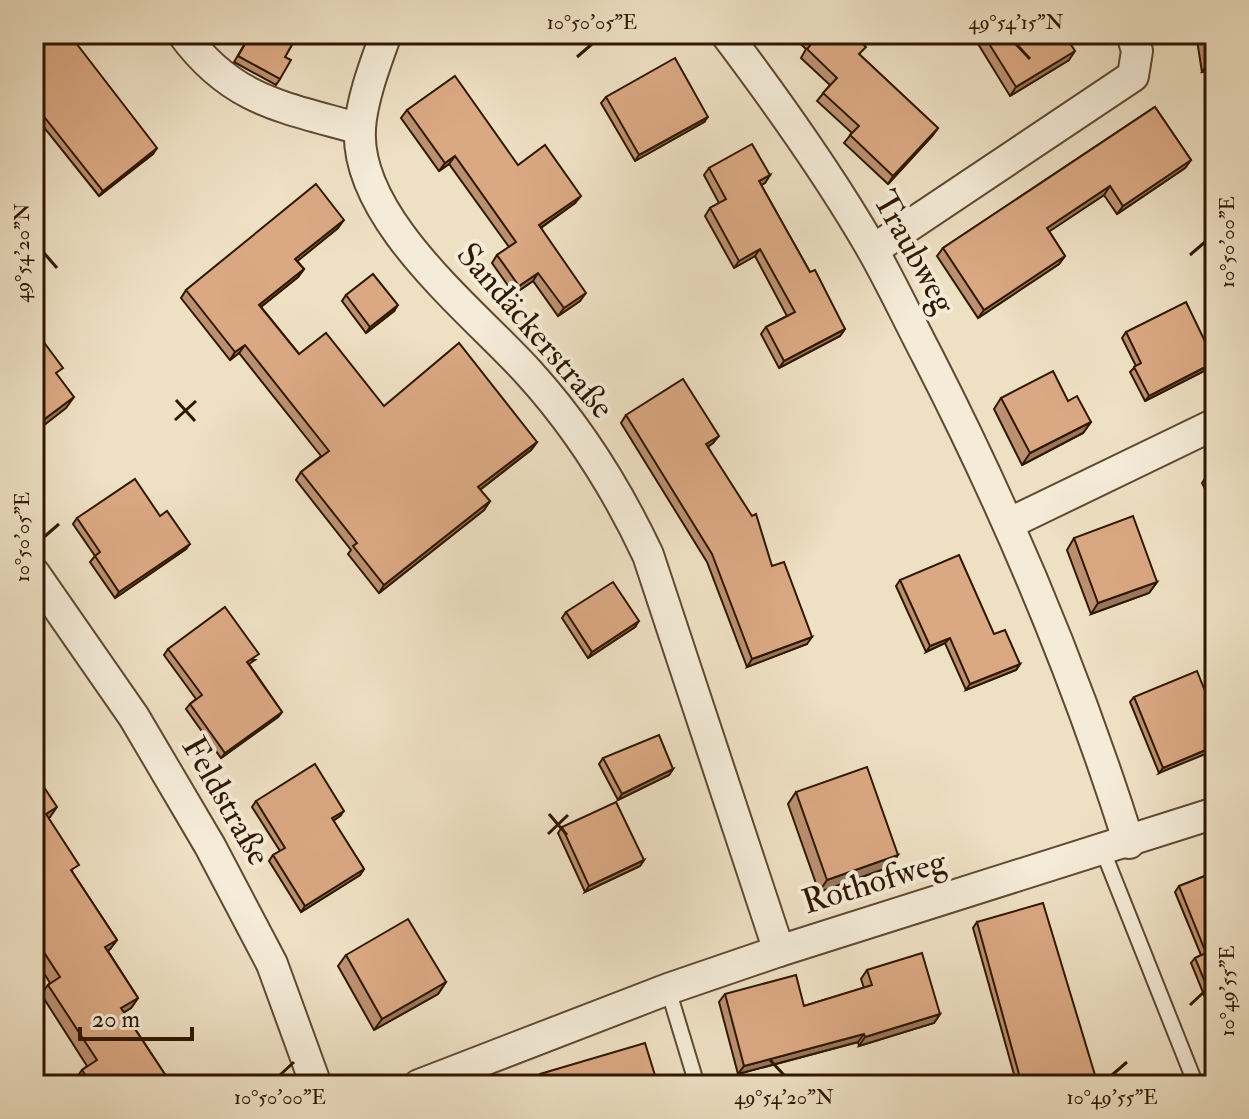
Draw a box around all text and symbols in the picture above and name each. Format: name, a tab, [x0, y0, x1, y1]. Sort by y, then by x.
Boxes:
text: 10°50'05"E	[547, 10, 637, 35]
text: 49°54'15"N	[969, 10, 1063, 35]
street label: Traubweg	[863, 183, 966, 322]
text: 10°50'00"E	[1215, 196, 1240, 288]
text: 49°54'20"N	[10, 203, 35, 303]
street label: Sandäckerstraße	[447, 234, 623, 428]
text: 10°50'05"E	[10, 492, 35, 582]
street label: Feldstraße	[172, 729, 280, 873]
street label: Rothofweg	[797, 839, 952, 924]
text: 10°49'55"E	[1215, 945, 1240, 1037]
scale bar	[80, 991, 192, 1041]
text: 20 m	[92, 1004, 141, 1035]
text: 10°50'00"E	[234, 1085, 326, 1110]
text: 49°54'20"N	[734, 1085, 834, 1110]
text: 10°49'55"E	[1066, 1085, 1158, 1110]

